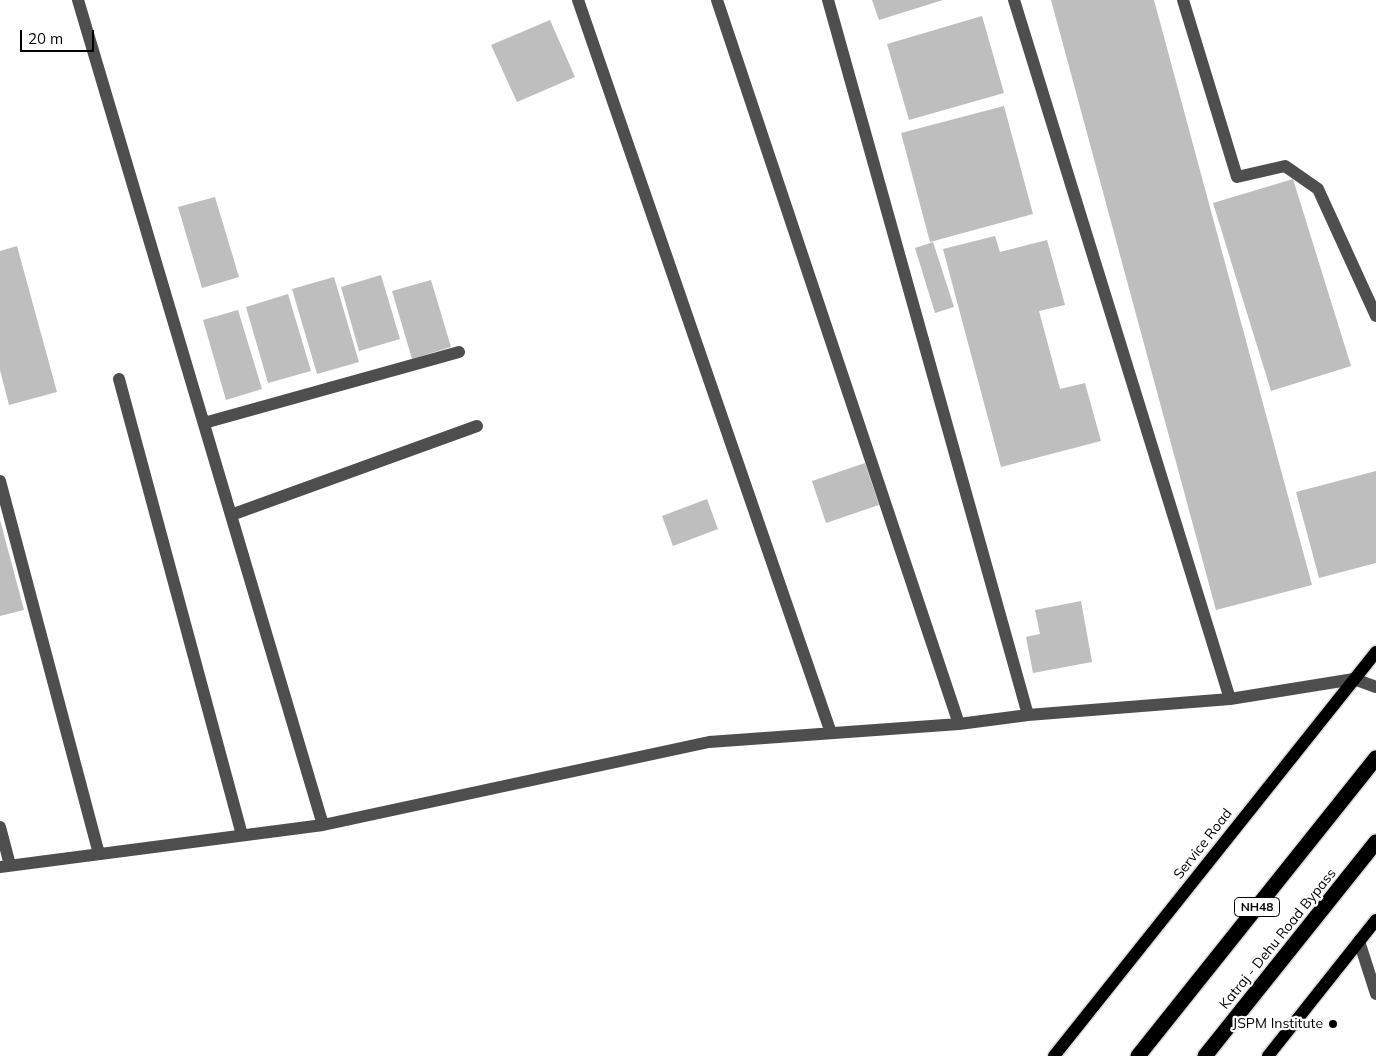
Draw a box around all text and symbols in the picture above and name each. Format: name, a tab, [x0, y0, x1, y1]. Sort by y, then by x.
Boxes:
scale bar	[22, 20, 96, 52]
text: 20 m	[28, 29, 63, 48]
street label: Service Road	[1170, 805, 1236, 883]
street label: Katraj - Dehu Road Bypass	[1216, 865, 1340, 1013]
road number: NH48	[1234, 898, 1280, 916]
place label: JSPM Institute	[1233, 1016, 1323, 1032]
marker: JSPM Institute	[1327, 1018, 1339, 1030]

